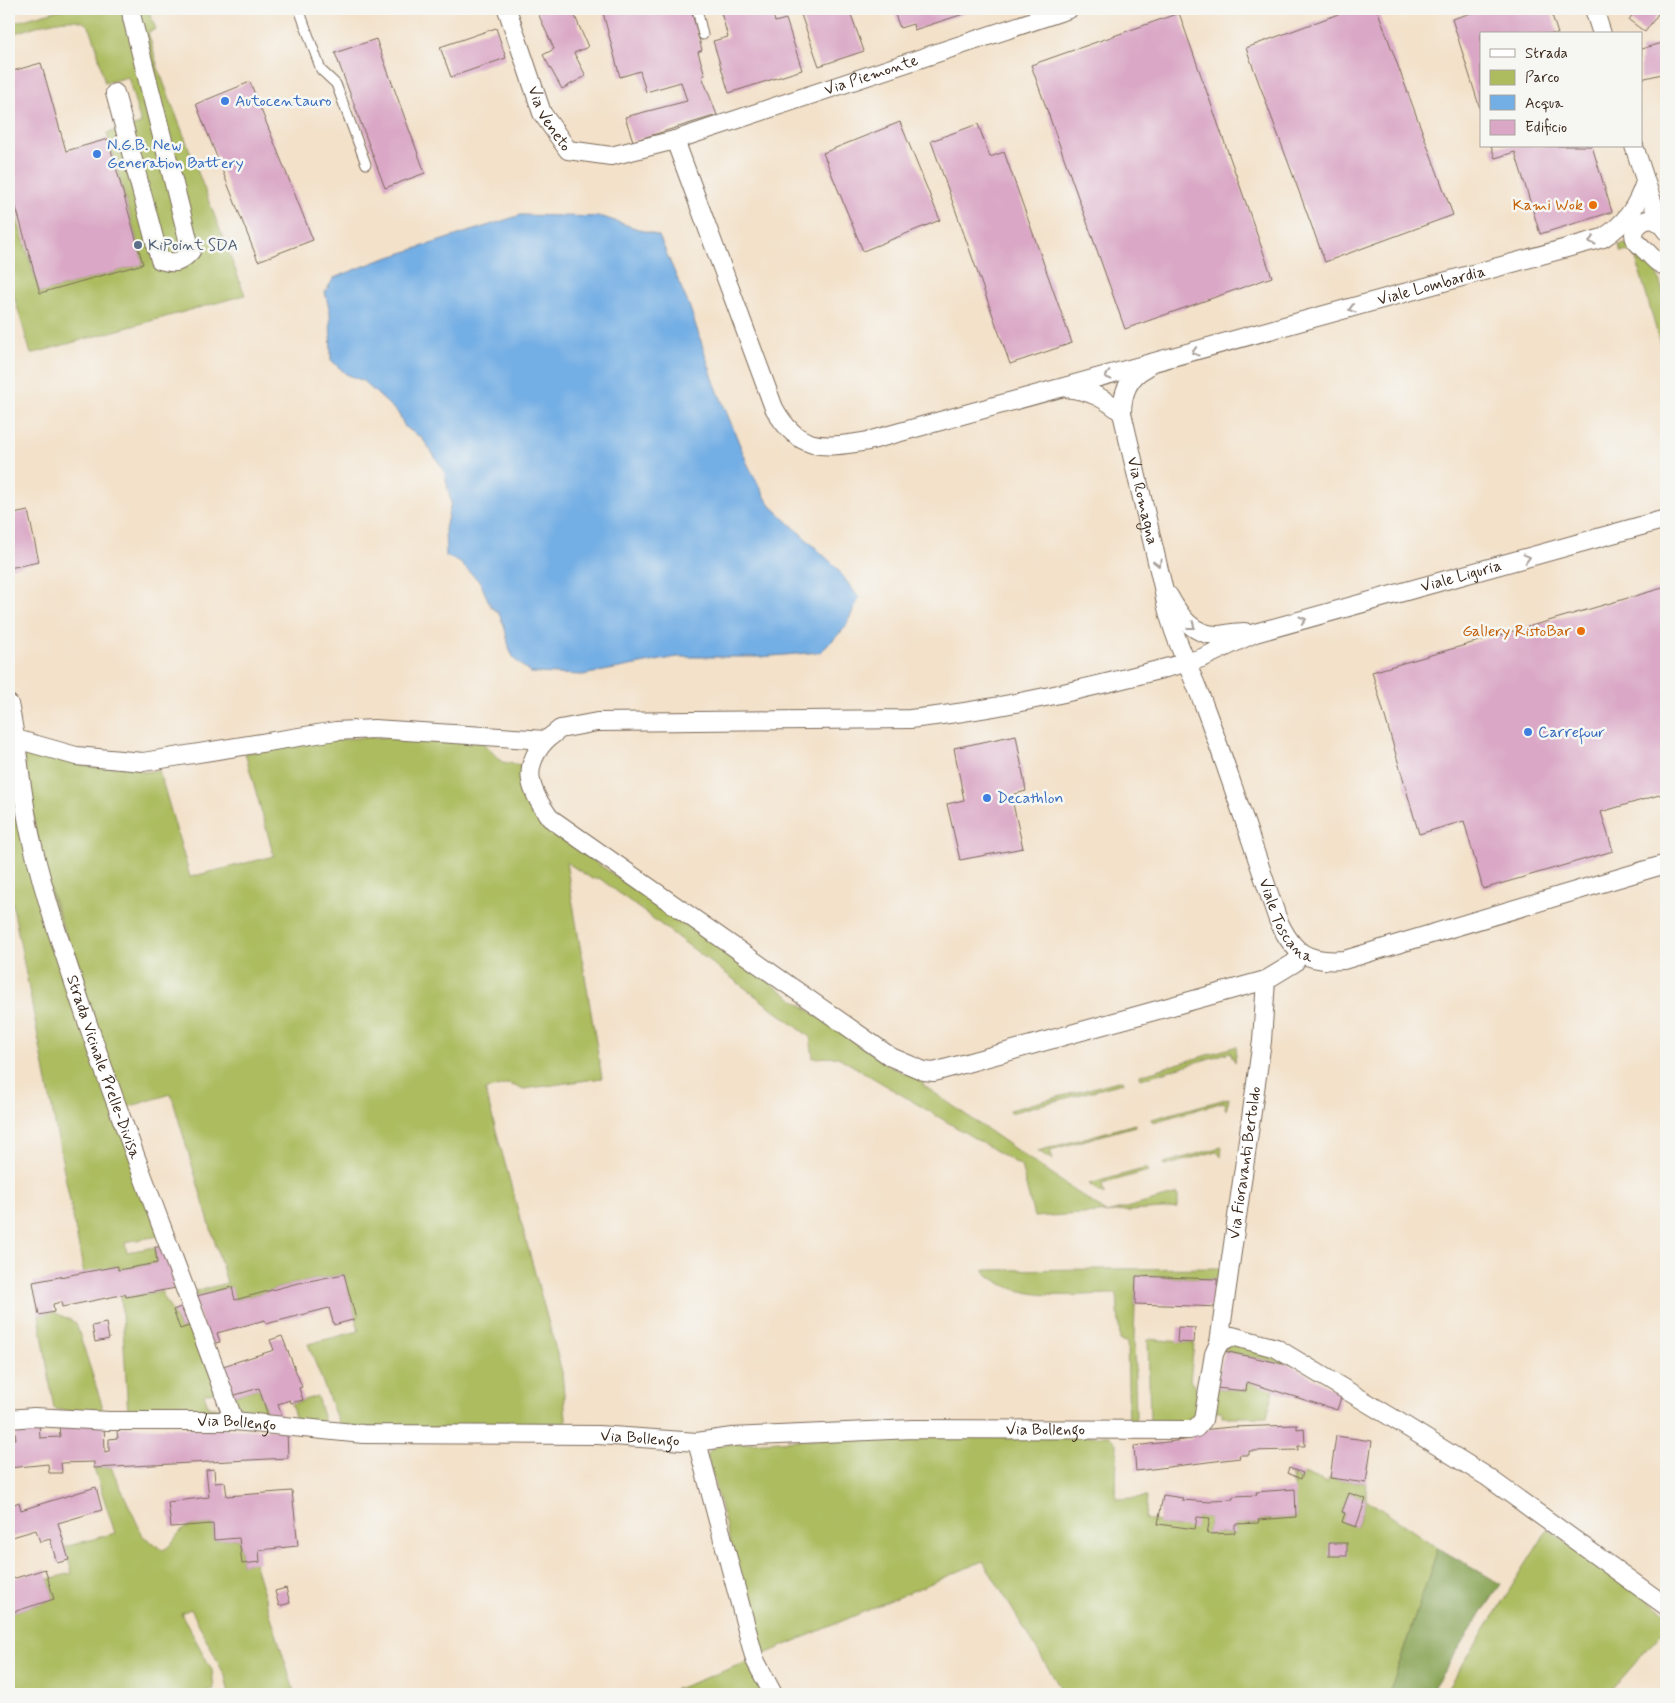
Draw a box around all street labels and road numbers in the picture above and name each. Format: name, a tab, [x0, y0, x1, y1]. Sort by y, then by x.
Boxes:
street label: Via Piemonte	[821, 49, 921, 100]
street label: Via Veneto	[523, 83, 576, 156]
street label: Viale Lombardia	[1375, 261, 1488, 310]
street label: Via Romagna	[1122, 455, 1163, 547]
street label: Viale Liguria	[1418, 555, 1504, 597]
street label: Viale Toscana	[1254, 875, 1317, 968]
street label: Strada Vicinale Prelle-Divisa	[61, 972, 146, 1162]
street label: Via Fioravanti Bertoldo	[1223, 1085, 1266, 1241]
street label: Via Bollengo	[197, 1410, 277, 1436]
street label: Via Bollengo	[1006, 1419, 1085, 1441]
street label: Via Bollengo	[600, 1425, 680, 1452]

